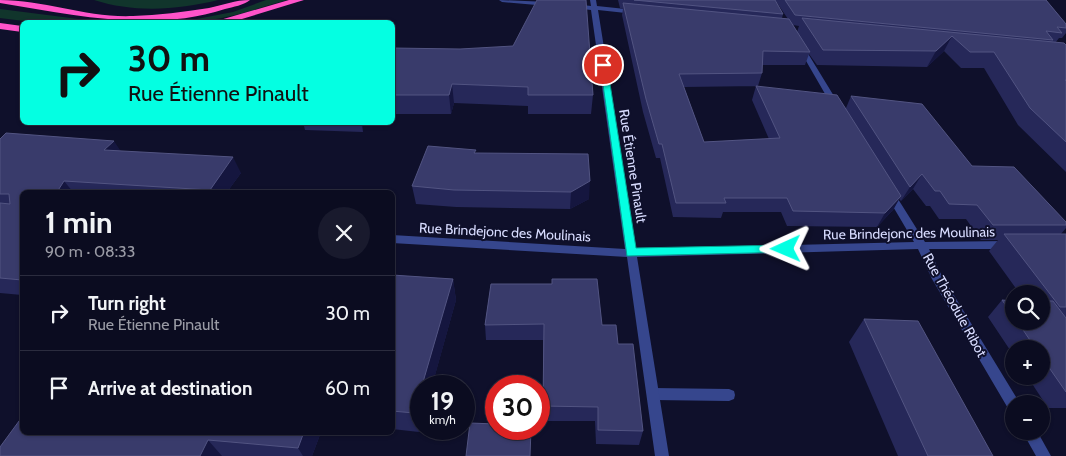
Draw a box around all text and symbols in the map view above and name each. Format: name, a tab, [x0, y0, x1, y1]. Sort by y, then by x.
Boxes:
text: 30 m	[128, 37, 210, 80]
icon: right	[45, 40, 110, 105]
pin	[582, 44, 624, 86]
icon: arrive	[589, 51, 617, 79]
text: Rue Étienne Pinault	[128, 80, 309, 107]
street label: Rue Étienne Pinault	[615, 108, 651, 224]
text: 1 min	[45, 204, 113, 241]
button: close	[318, 207, 370, 259]
street label: Rue Brindejonc des Moulinais	[419, 219, 592, 246]
position arrow	[759, 222, 811, 274]
street label: Rue Brindejonc des Moulinais	[823, 222, 995, 244]
text: 90 m · 08:33	[45, 242, 135, 261]
street label: Rue Théodule Ribot	[919, 250, 991, 360]
map controls	[1005, 285, 1050, 440]
button: search	[1005, 285, 1050, 330]
text: Turn right	[88, 292, 166, 315]
icon: right	[45, 299, 73, 327]
text: 30 m	[326, 302, 370, 325]
text: Rue Étienne Pinault	[88, 315, 219, 334]
button: +	[1005, 340, 1050, 385]
icon: arrive	[45, 374, 73, 402]
speed limit sign: 30	[485, 375, 550, 440]
text: Arrive at destination	[88, 377, 252, 400]
text: 60 m	[325, 377, 370, 400]
text: 19	[431, 386, 454, 416]
button: −	[1005, 395, 1050, 440]
text: km/h	[429, 412, 456, 427]

